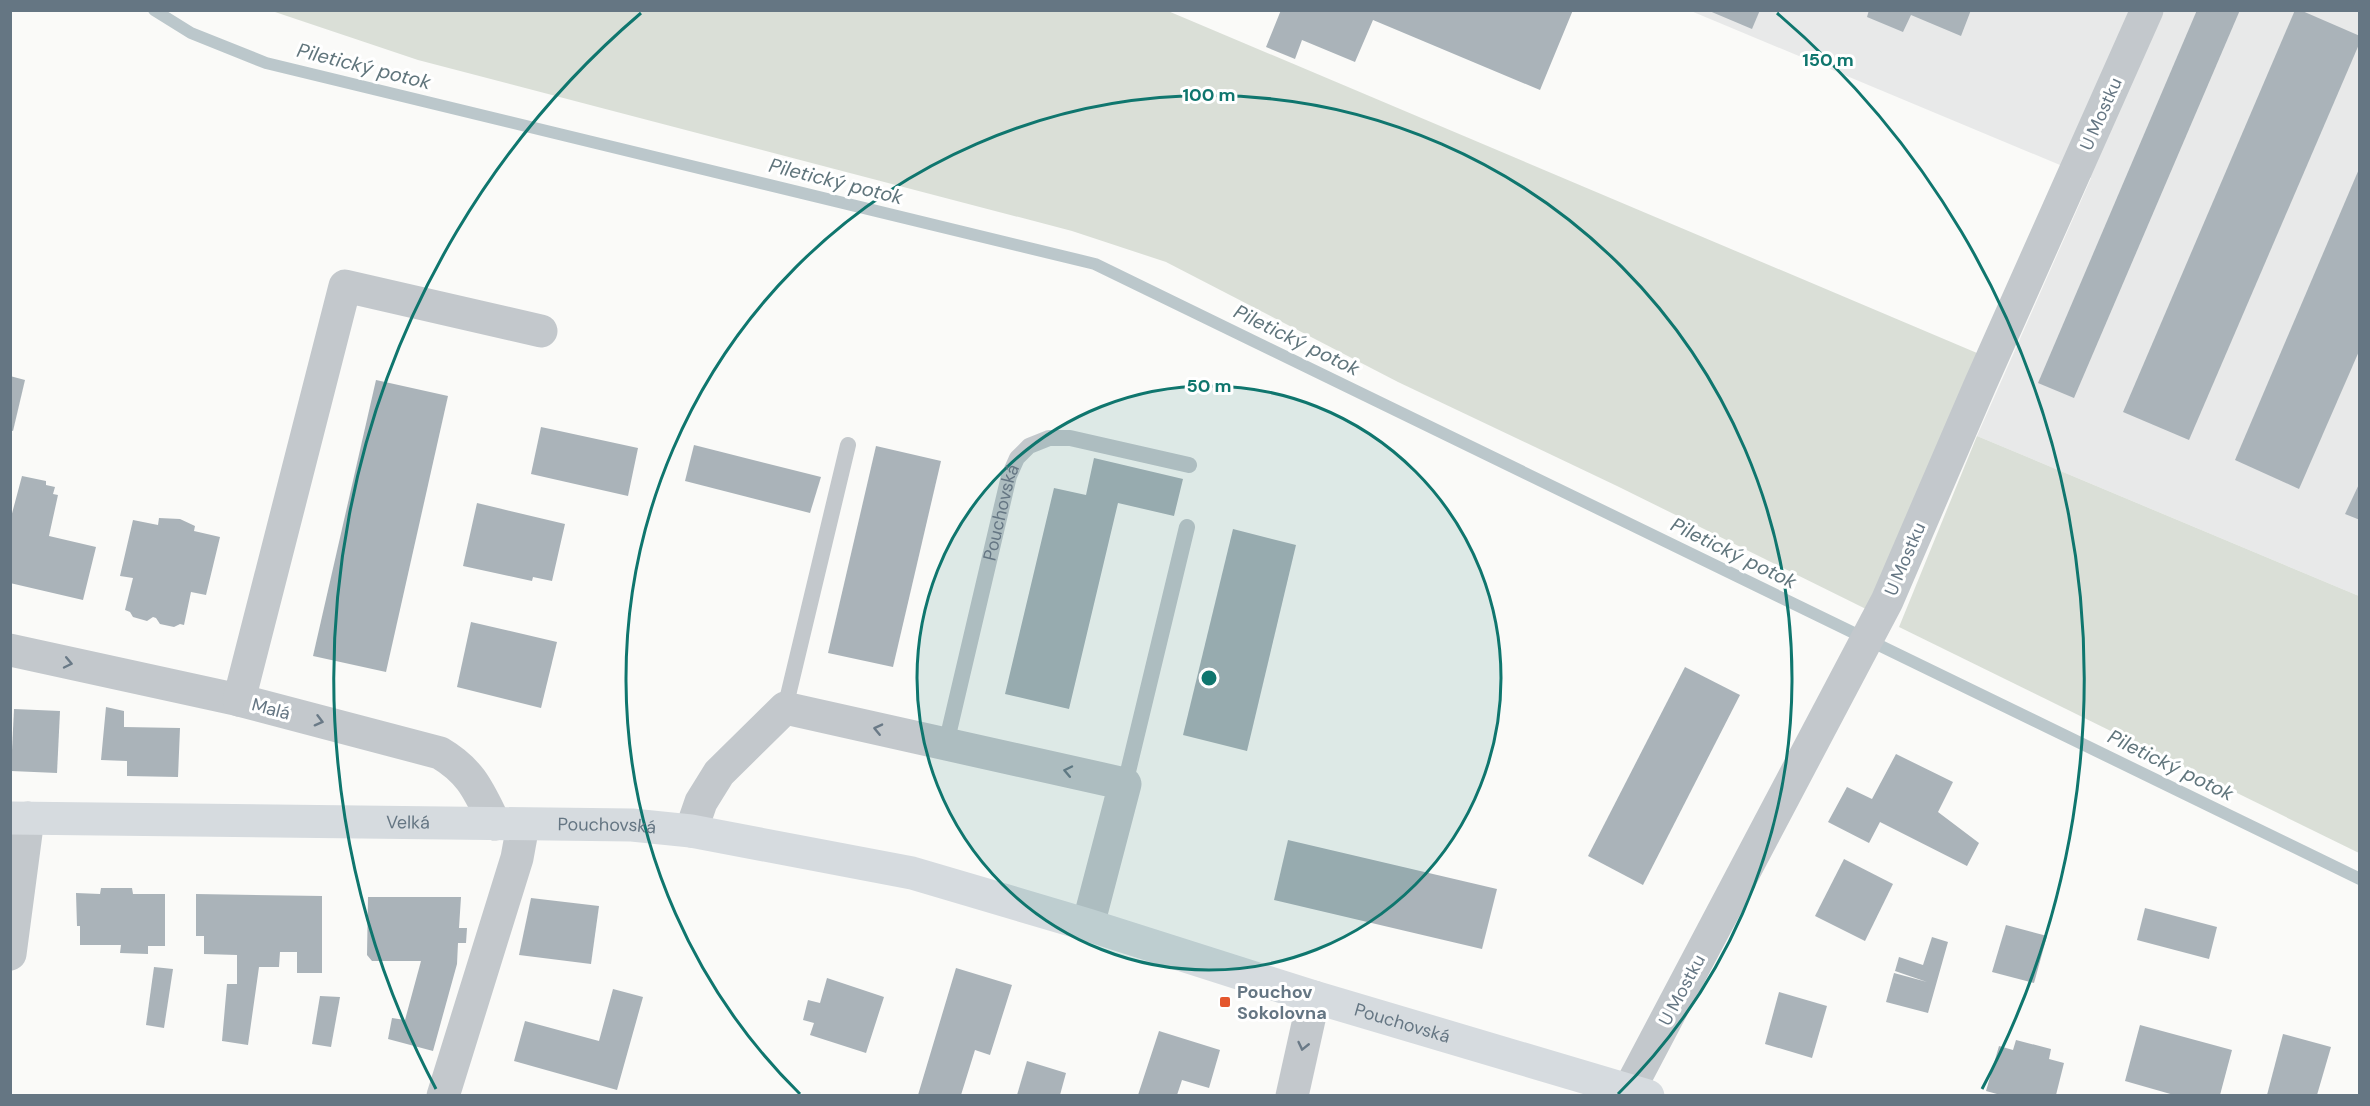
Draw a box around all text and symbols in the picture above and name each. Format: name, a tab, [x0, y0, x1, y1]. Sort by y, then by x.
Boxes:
water label: Piletický potok	[294, 37, 434, 95]
text: 150 m	[1802, 48, 1854, 72]
street label: U Mostku	[2074, 74, 2128, 154]
text: 100 m	[1182, 83, 1236, 107]
water label: Piletický potok	[766, 152, 906, 210]
water label: Piletický potok	[1230, 298, 1365, 382]
text: 50 m	[1186, 374, 1232, 398]
street label: Pouchovská	[977, 460, 1025, 563]
water label: Piletický potok	[1667, 511, 1802, 595]
street label: U Mostku	[1879, 519, 1931, 599]
one-way arrow	[62, 655, 72, 668]
centre of rings	[1199, 668, 1219, 688]
street label: Malá	[249, 692, 293, 726]
one-way arrow	[313, 714, 324, 726]
one-way arrow	[873, 723, 883, 736]
water label: Piletický potok	[2104, 723, 2239, 807]
one-way arrow	[1063, 766, 1073, 779]
street label: Velká	[386, 810, 430, 835]
street label: Pouchovská	[557, 812, 657, 839]
street label: U Mostku	[1653, 950, 1711, 1030]
place label: Pouchov Sokolovna	[1237, 980, 1327, 1025]
marker: Pouchov Sokolovna	[1218, 995, 1232, 1009]
street label: Pouchovská	[1351, 998, 1453, 1049]
one-way arrow	[1297, 1041, 1310, 1051]

